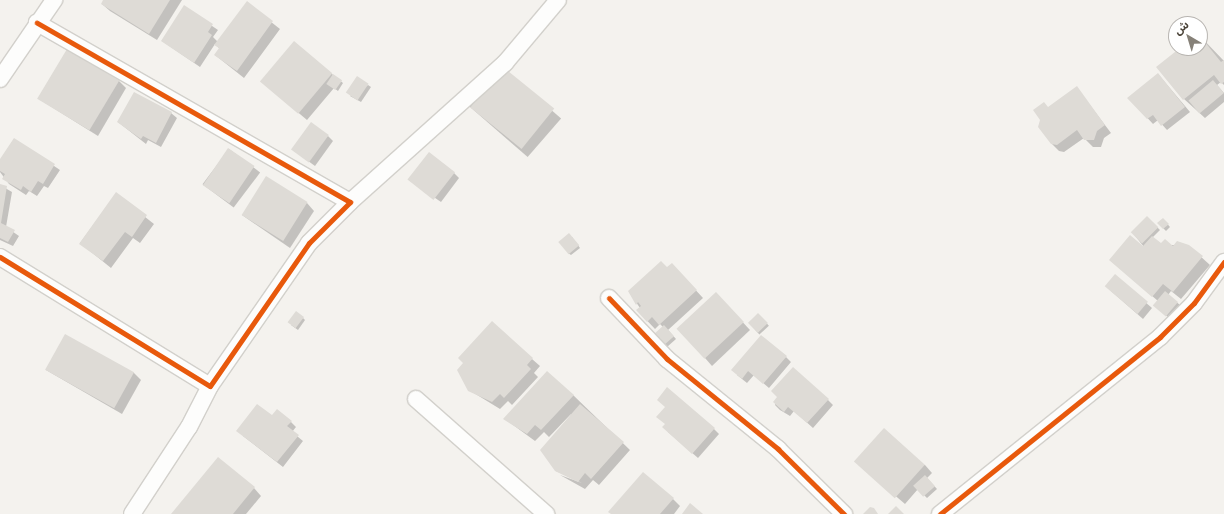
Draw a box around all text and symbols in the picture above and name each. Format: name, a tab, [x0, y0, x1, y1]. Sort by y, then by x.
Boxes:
north arrow	[1168, 16, 1208, 56]
text: ش	[1172, 18, 1191, 37]

